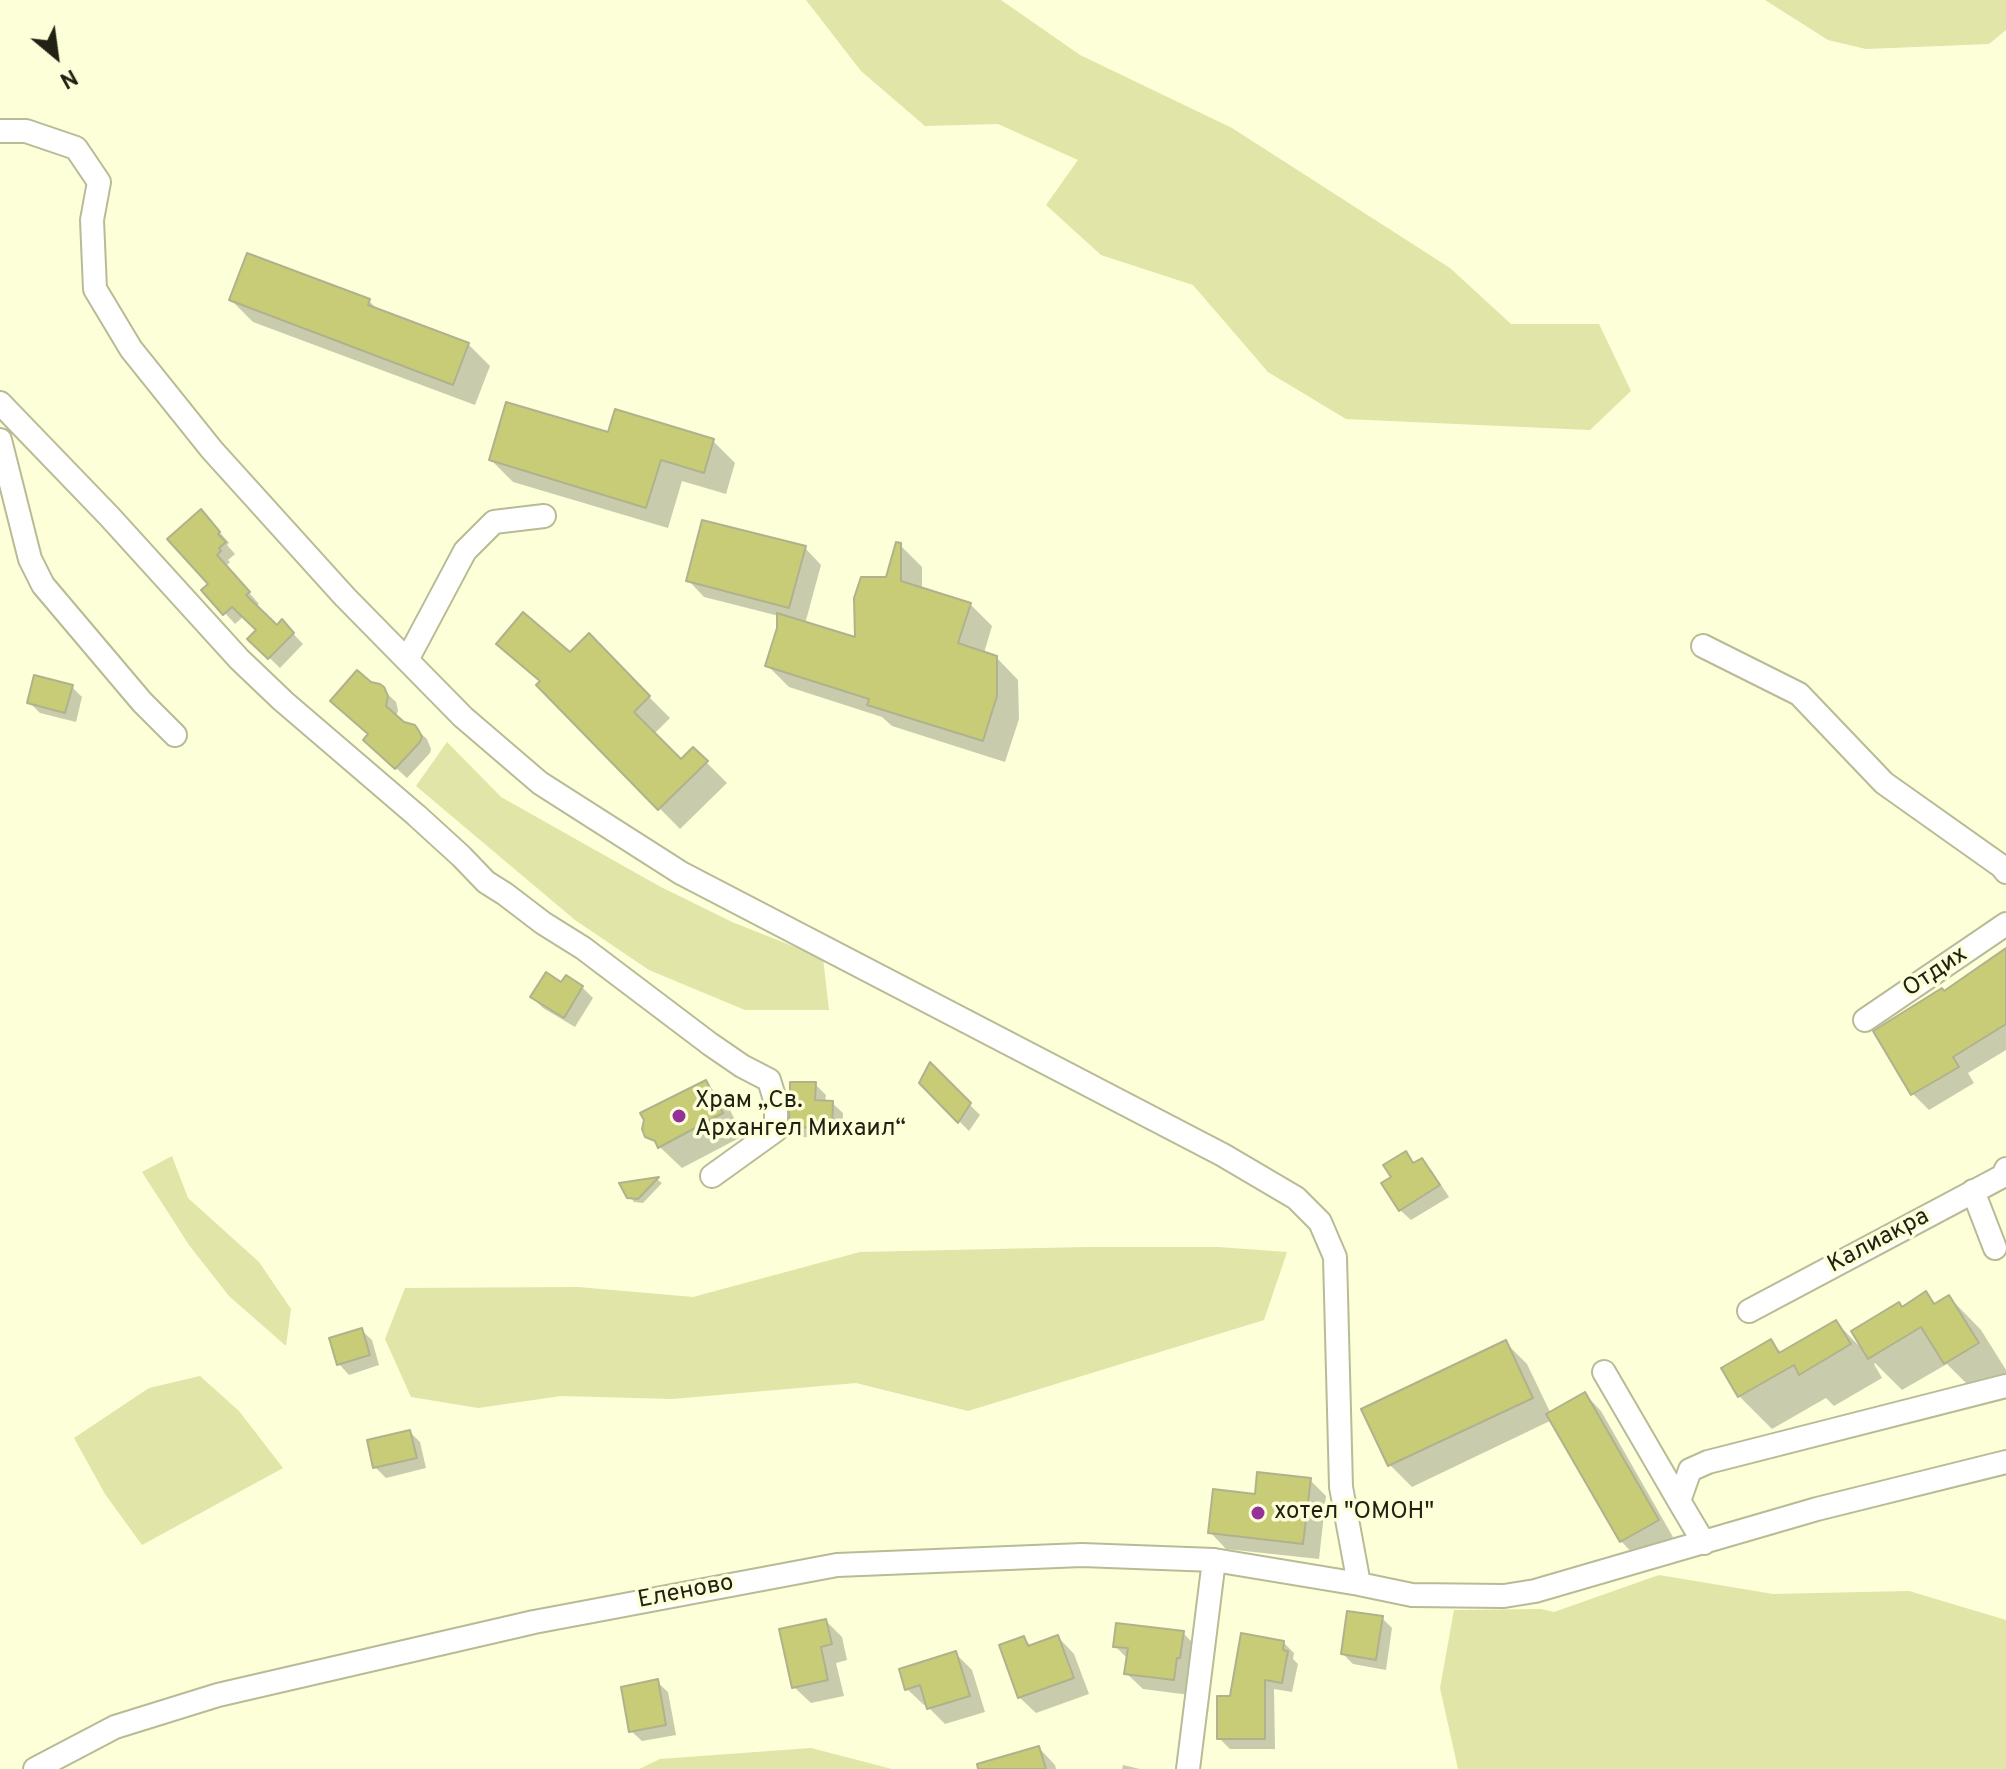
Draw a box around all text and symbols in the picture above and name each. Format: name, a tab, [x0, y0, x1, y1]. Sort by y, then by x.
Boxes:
north arrow	[16, 16, 96, 96]
text: N	[54, 62, 81, 93]
street label: Отдих	[1898, 941, 1974, 1005]
place label: Храм „Св. Архангел Михаил“	[695, 1088, 906, 1144]
marker: Храм „Св. Архангел Михаил“	[670, 1107, 688, 1125]
street label: Калиакра	[1823, 1203, 1935, 1281]
place label: хотел "ОМОН"	[1274, 1499, 1434, 1527]
marker: хотел "ОМОН"	[1249, 1504, 1267, 1522]
street label: Еленово	[636, 1570, 736, 1616]

